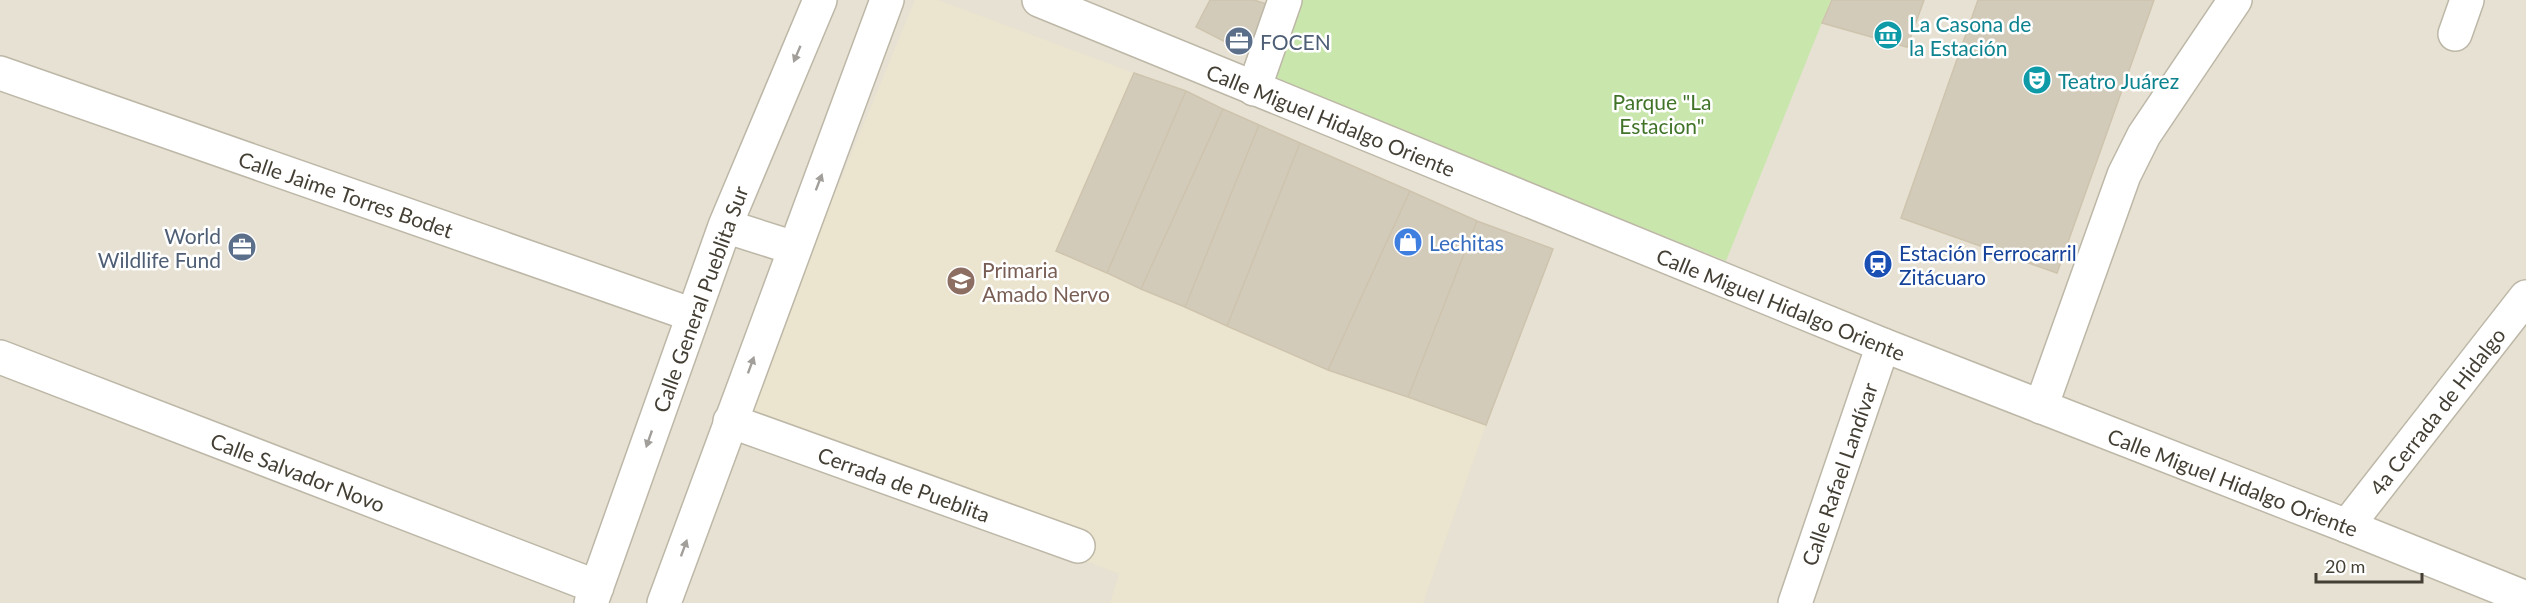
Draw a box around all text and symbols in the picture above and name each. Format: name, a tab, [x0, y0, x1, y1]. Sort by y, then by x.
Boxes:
place label: La Casona de la Estación	[1909, 11, 2031, 60]
museum icon: La Casona de la Estación	[1872, 19, 1904, 51]
office icon: FOCEN	[1223, 25, 1255, 57]
place label: FOCEN	[1260, 29, 1331, 54]
one-way arrow	[792, 45, 801, 63]
street label: Calle Miguel Hidalgo Oriente	[1203, 59, 1459, 181]
theatre icon: Teatro Juárez	[2021, 64, 2053, 96]
place label: Teatro Juárez	[2058, 68, 2179, 93]
park label: Parque "La Estacion"	[1613, 89, 1711, 138]
street label: Calle Jaime Torres Bodet	[236, 146, 457, 243]
one-way arrow	[814, 173, 824, 191]
street label: Calle General Pueblita Sur	[647, 182, 753, 416]
place label: World Wildlife Fund	[98, 223, 221, 272]
shop icon: Lechitas	[1392, 226, 1424, 258]
place label: Lechitas	[1429, 230, 1504, 255]
office icon: World Wildlife Fund	[226, 231, 258, 263]
place label: Estación Ferrocarril Zitácuaro	[1899, 240, 2077, 289]
street label: Calle Miguel Hidalgo Oriente	[1653, 243, 1909, 365]
station icon: Estación Ferrocarril Zitácuaro	[1862, 248, 1894, 280]
place label: Primaria Amado Nervo	[982, 257, 1110, 306]
school or university icon: Primaria Amado Nervo	[945, 265, 977, 297]
street label: 4a Cerrada de Hidalgo	[2364, 322, 2510, 499]
one-way arrow	[746, 356, 756, 374]
street label: Calle Rafael Landívar	[1796, 379, 1882, 569]
street label: Calle Miguel Hidalgo Oriente	[2104, 423, 2362, 541]
street label: Calle Salvador Novo	[207, 427, 389, 517]
one-way arrow	[643, 430, 653, 448]
street label: Cerrada de Pueblita	[815, 441, 993, 527]
one-way arrow	[679, 539, 689, 557]
scale bar	[2316, 546, 2422, 584]
text: 20 m	[2325, 555, 2365, 577]

